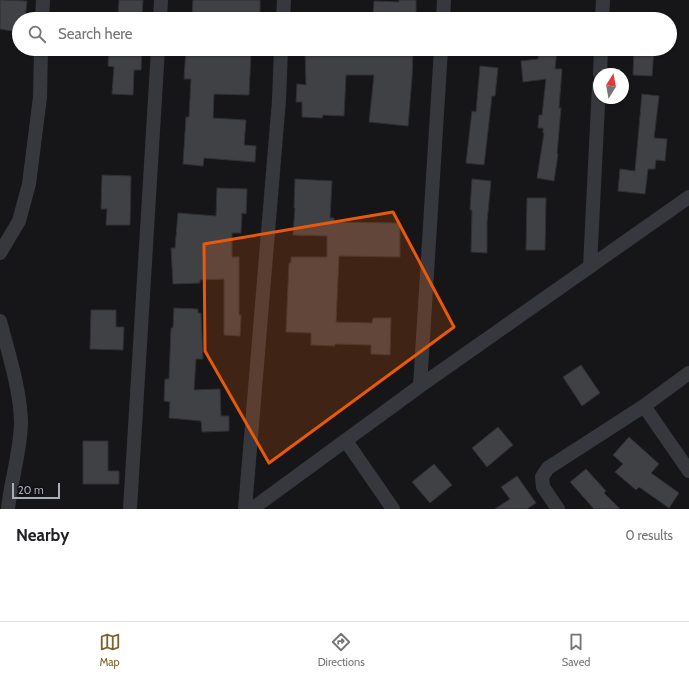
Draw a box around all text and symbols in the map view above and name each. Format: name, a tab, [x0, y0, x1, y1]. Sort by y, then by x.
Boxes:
search box	[12, 12, 677, 56]
icon: search	[26, 23, 48, 45]
text: Search here	[58, 25, 133, 43]
north arrow	[593, 68, 629, 104]
scale bar	[12, 481, 60, 500]
text: 20 m	[18, 483, 44, 497]
text: Nearby	[16, 525, 69, 545]
text: 0 results	[625, 527, 673, 543]
tab: Map	[99, 631, 121, 669]
tab: Directions	[318, 631, 365, 669]
tab: Saved	[562, 631, 590, 669]

